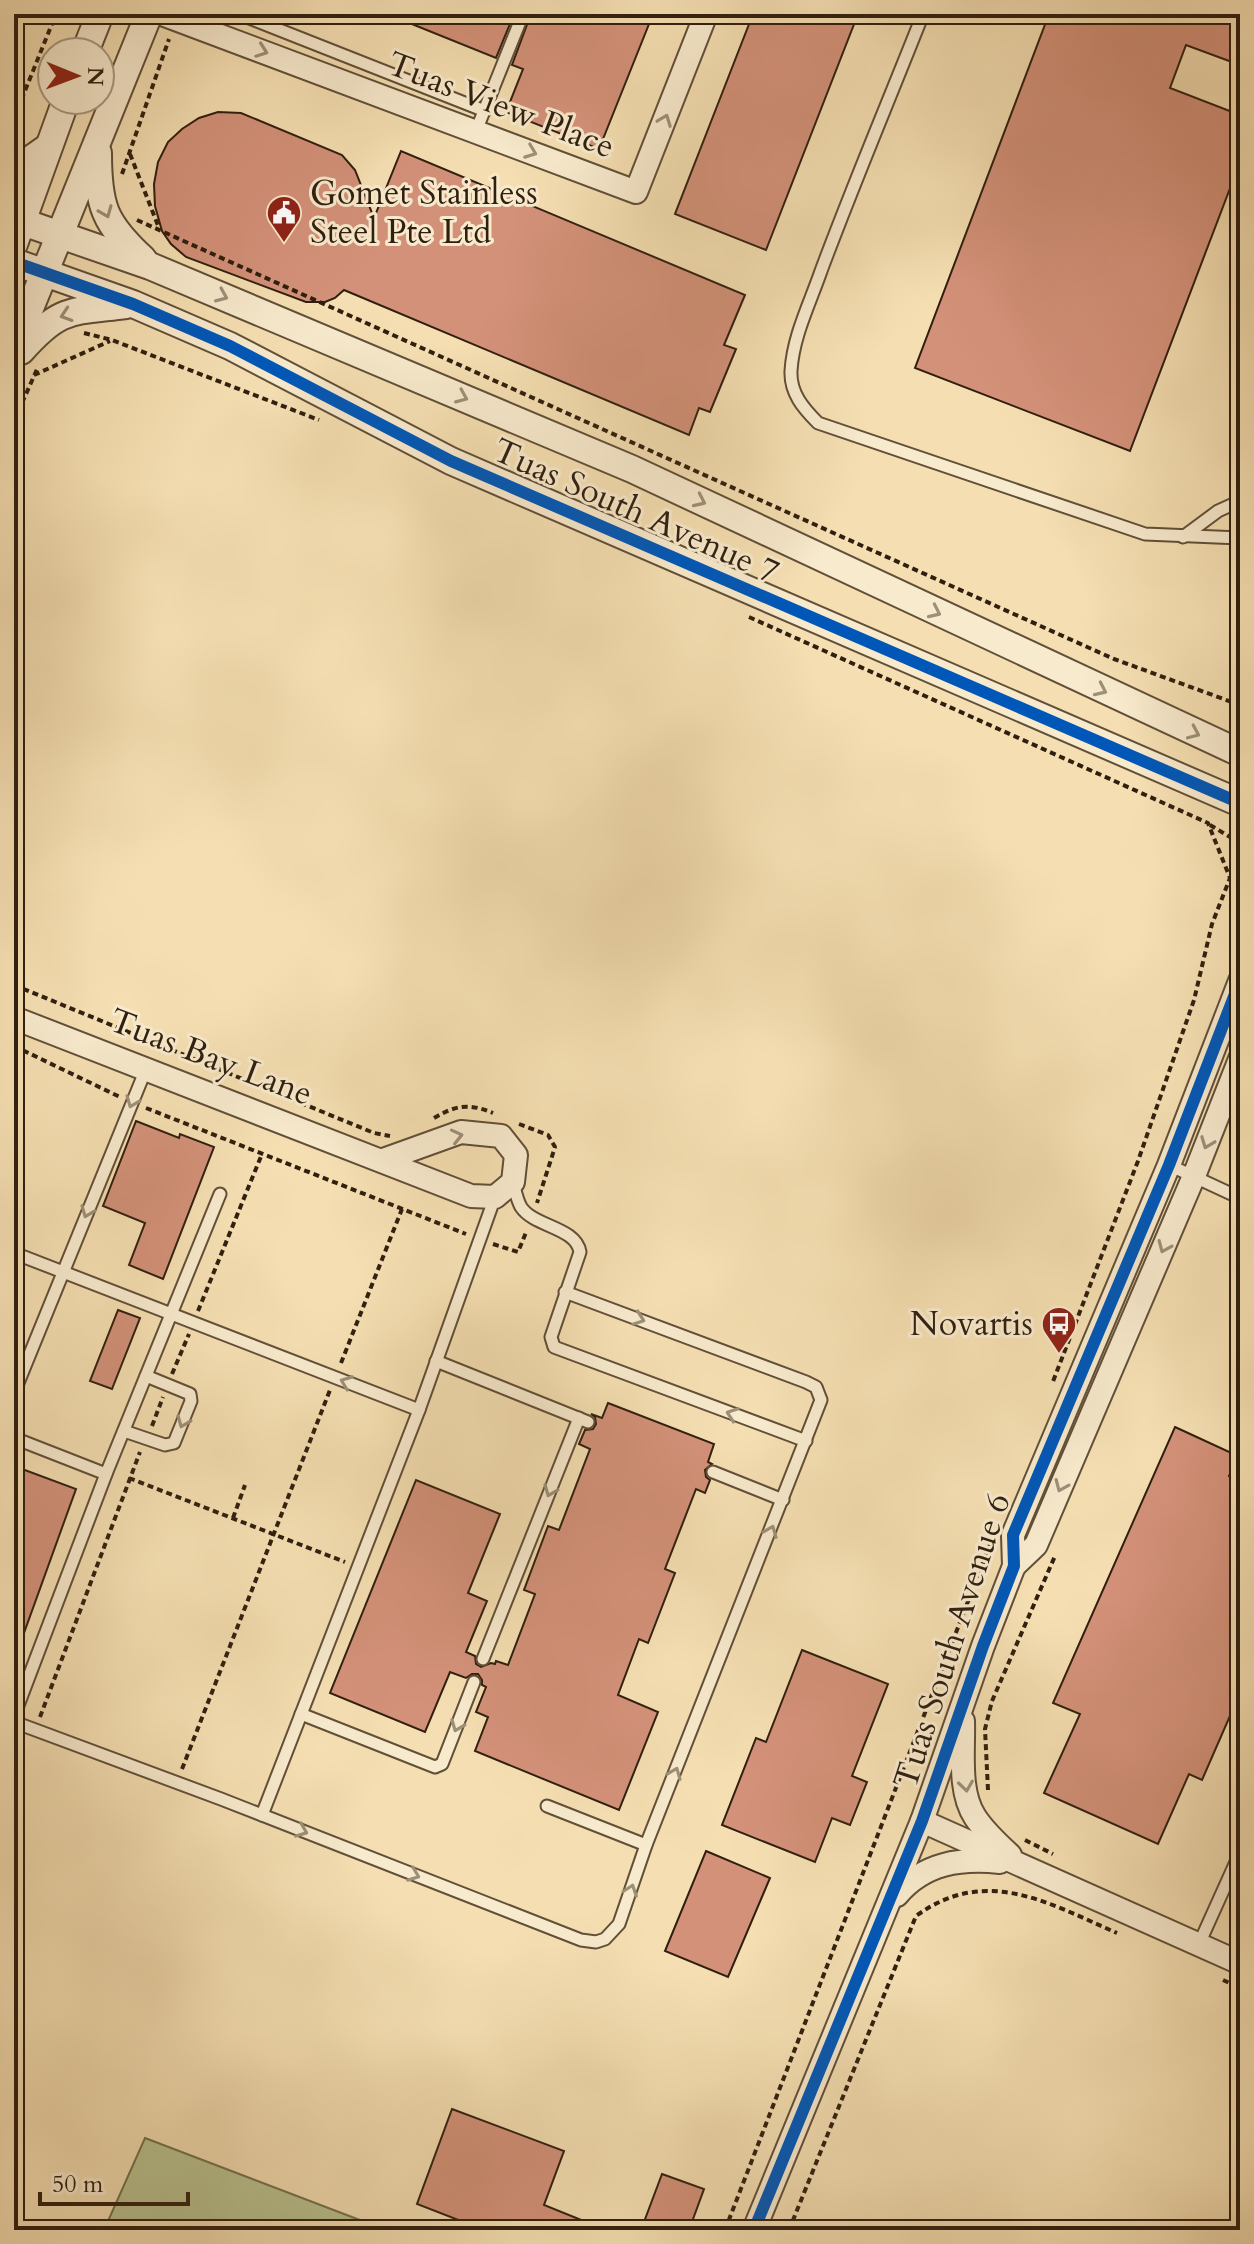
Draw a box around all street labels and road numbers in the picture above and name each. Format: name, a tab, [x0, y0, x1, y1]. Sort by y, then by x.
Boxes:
street label: Tuas View Place	[381, 41, 621, 169]
street label: Tuas South Avenue 7	[486, 427, 786, 595]
street label: Tuas Bay Lane	[103, 997, 319, 1117]
street label: Tuas South Avenue 6	[883, 1487, 1021, 1795]

